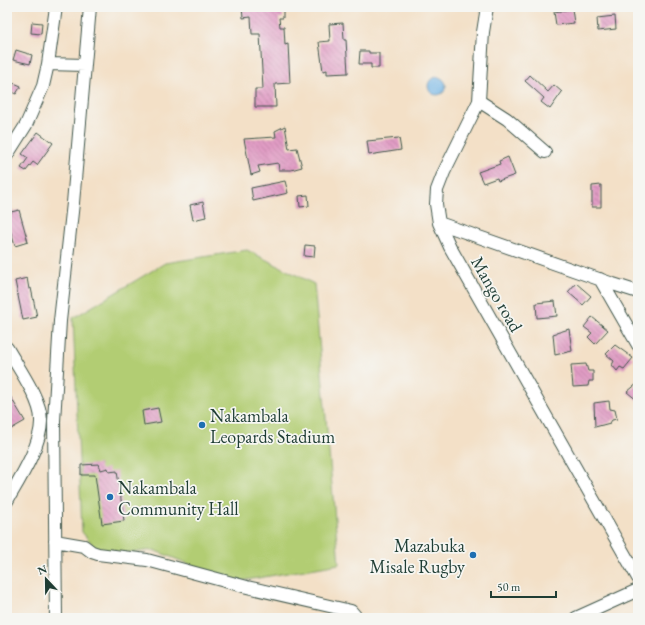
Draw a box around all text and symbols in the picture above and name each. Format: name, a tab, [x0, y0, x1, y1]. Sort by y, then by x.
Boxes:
street label: Mango road	[466, 252, 528, 337]
place label: Nakambala Leopards Stadium	[210, 404, 335, 448]
marker: Nakambala Leopards Stadium	[197, 420, 207, 430]
place label: Nakambala Community Hall	[118, 476, 239, 520]
marker: Nakambala Community Hall	[105, 492, 115, 502]
place label: Mazabuka Misale Rugby	[370, 534, 466, 578]
marker: Mazabuka Misale Rugby	[468, 550, 478, 560]
north arrow	[26, 559, 66, 599]
text: N	[36, 562, 49, 578]
scale bar	[491, 573, 556, 599]
text: 50 m	[497, 579, 521, 595]

